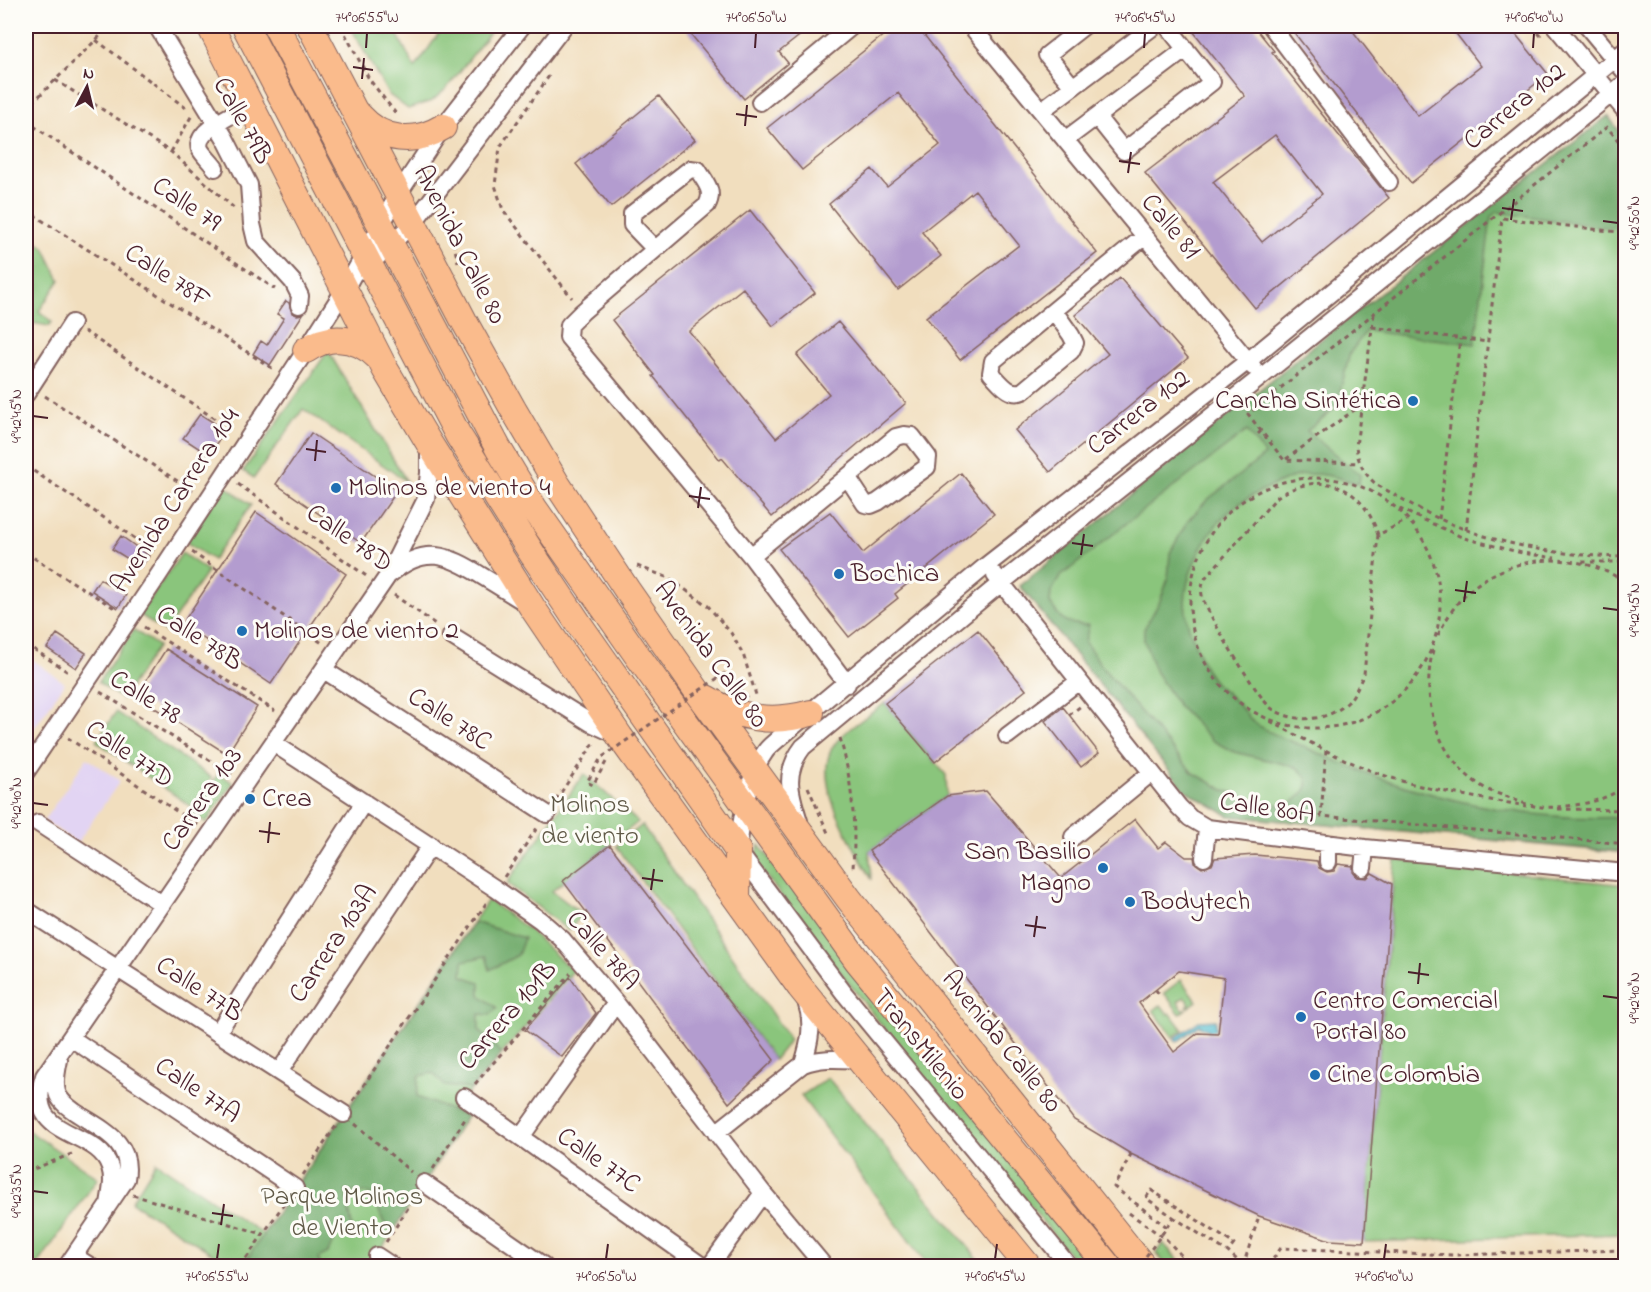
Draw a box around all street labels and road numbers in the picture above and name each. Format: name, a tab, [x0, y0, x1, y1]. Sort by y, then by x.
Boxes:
street label: Carrera 102	[1455, 54, 1575, 160]
street label: Calle 79B	[202, 70, 282, 172]
street label: Avenida Calle 80	[402, 159, 516, 331]
street label: Calle 79	[143, 167, 229, 243]
street label: Calle 81	[1131, 185, 1209, 269]
street label: Calle 78F	[116, 234, 218, 320]
street label: Carrera 102	[1079, 360, 1199, 466]
street label: Avenida Carrera 104	[101, 401, 251, 601]
street label: Calle 78D	[298, 495, 400, 583]
street label: Avenida Calle 80	[643, 573, 777, 737]
street label: Calle 78B	[148, 596, 250, 682]
street label: Calle 78	[101, 661, 189, 735]
street label: Calle 78C	[399, 678, 499, 762]
street label: Calle 77D	[77, 711, 181, 799]
street label: Carrera 103	[153, 740, 253, 860]
street label: Calle 80A	[1217, 783, 1317, 835]
street label: Carrera 103A	[280, 877, 388, 1011]
street label: Calle 78A	[556, 902, 648, 1000]
street label: Calle 77B	[147, 947, 251, 1033]
street label: Carrera 101B	[449, 952, 567, 1080]
street label: Avenida Calle 80	[931, 962, 1071, 1122]
street label: TransMilenio	[862, 980, 978, 1110]
street label: Calle 77A	[146, 1048, 248, 1134]
street label: Calle 77C	[548, 1118, 648, 1204]

